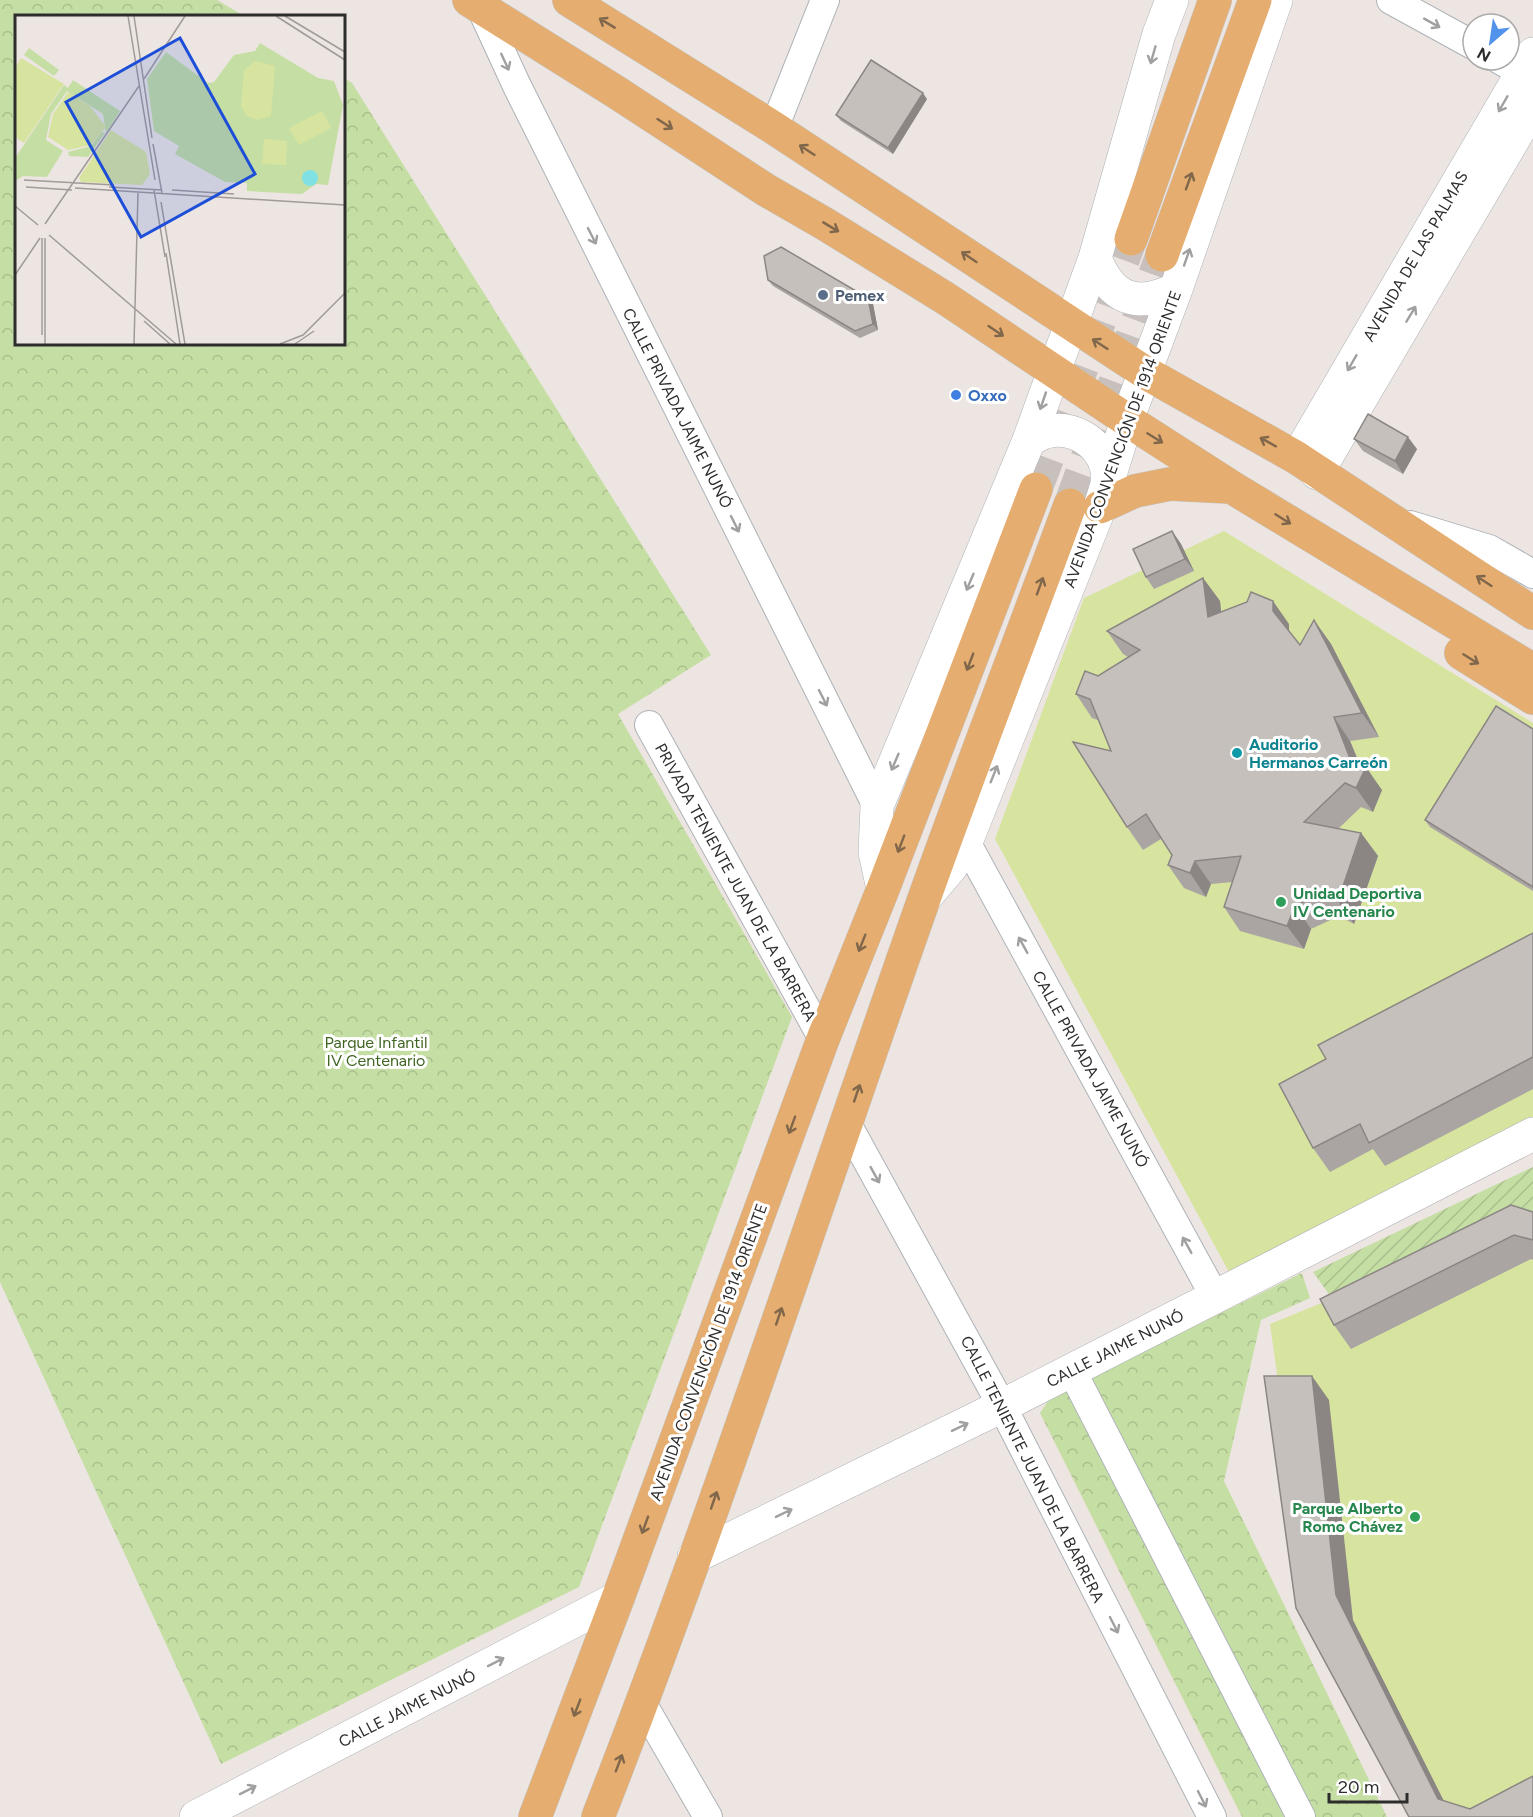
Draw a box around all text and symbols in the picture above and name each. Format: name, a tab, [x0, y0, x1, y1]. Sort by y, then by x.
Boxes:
north arrow	[1461, 12, 1521, 72]
inset map	[15, 15, 345, 345]
one-way arrow	[599, 17, 616, 29]
one-way arrow	[1423, 17, 1440, 29]
text: N	[1474, 43, 1494, 66]
one-way arrow	[1147, 45, 1158, 64]
one-way arrow	[500, 52, 512, 70]
one-way arrow	[1497, 95, 1509, 112]
one-way arrow	[656, 119, 673, 131]
one-way arrow	[799, 143, 816, 155]
street label: AVENIDA DE LAS PALMAS	[1359, 168, 1472, 345]
one-way arrow	[1184, 172, 1195, 191]
one-way arrow	[822, 221, 839, 233]
one-way arrow	[587, 227, 598, 245]
one-way arrow	[1182, 248, 1193, 267]
one-way arrow	[962, 251, 978, 263]
place label: Pemex	[835, 286, 885, 305]
marker: Pemex	[816, 288, 830, 302]
street label: AVENIDA CONVENCIÓN DE 1914 ORIENTE	[1060, 288, 1185, 590]
street label: CALLE PRIVADA JAIME NUNÓ	[619, 305, 736, 511]
one-way arrow	[1405, 306, 1417, 323]
one-way arrow	[987, 325, 1003, 337]
one-way arrow	[1092, 337, 1109, 349]
one-way arrow	[1346, 354, 1358, 371]
place label: Oxxo	[968, 386, 1007, 405]
marker: Oxxo	[949, 388, 963, 402]
one-way arrow	[1037, 391, 1048, 410]
one-way arrow	[1146, 432, 1163, 444]
one-way arrow	[1260, 436, 1278, 447]
one-way arrow	[1274, 513, 1291, 525]
one-way arrow	[730, 514, 742, 532]
one-way arrow	[964, 573, 975, 591]
one-way arrow	[1476, 575, 1493, 587]
one-way arrow	[1036, 578, 1047, 596]
one-way arrow	[964, 652, 975, 670]
one-way arrow	[1462, 654, 1479, 666]
one-way arrow	[817, 689, 829, 707]
place label: Auditorio Hermanos Carreón	[1249, 735, 1388, 772]
street label: PRIVADA TENIENTE JUAN DE LA BARRERA	[651, 740, 820, 1025]
marker: Auditorio Hermanos Carreón	[1230, 746, 1244, 760]
one-way arrow	[889, 752, 900, 770]
one-way arrow	[989, 765, 1000, 784]
one-way arrow	[894, 834, 905, 853]
place label: Unidad Deportiva IV Centenario	[1293, 884, 1422, 921]
marker: Unidad Deportiva IV Centenario	[1274, 895, 1288, 909]
one-way arrow	[856, 933, 867, 952]
one-way arrow	[1017, 937, 1029, 954]
street label: CALLE PRIVADA JAIME NUNÓ	[1028, 968, 1153, 1171]
park label: Parque Infantil IV Centenario	[324, 1033, 428, 1070]
one-way arrow	[853, 1084, 864, 1103]
one-way arrow	[785, 1115, 796, 1134]
one-way arrow	[869, 1166, 881, 1183]
street label: AVENIDA CONVENCIÓN DE 1914 ORIENTE	[646, 1201, 771, 1503]
one-way arrow	[1181, 1237, 1192, 1255]
street label: CALLE JAIME NUNÓ	[1044, 1306, 1187, 1391]
one-way arrow	[774, 1308, 785, 1326]
street label: CALLE TENIENTE JUAN DE LA BARRERA	[957, 1333, 1108, 1606]
one-way arrow	[950, 1420, 968, 1432]
one-way arrow	[710, 1491, 721, 1510]
place label: Parque Alberto Romo Chávez	[1292, 1499, 1403, 1536]
one-way arrow	[775, 1506, 793, 1518]
marker: Parque Alberto Romo Chávez	[1408, 1510, 1422, 1524]
one-way arrow	[639, 1515, 650, 1534]
one-way arrow	[1109, 1616, 1120, 1634]
one-way arrow	[487, 1656, 504, 1668]
street label: CALLE JAIME NUNÓ	[336, 1666, 479, 1751]
one-way arrow	[570, 1698, 581, 1717]
one-way arrow	[614, 1754, 625, 1772]
scale bar	[1329, 1766, 1407, 1804]
text: 20 m	[1338, 1776, 1379, 1798]
one-way arrow	[239, 1784, 256, 1796]
one-way arrow	[1197, 1790, 1209, 1808]

